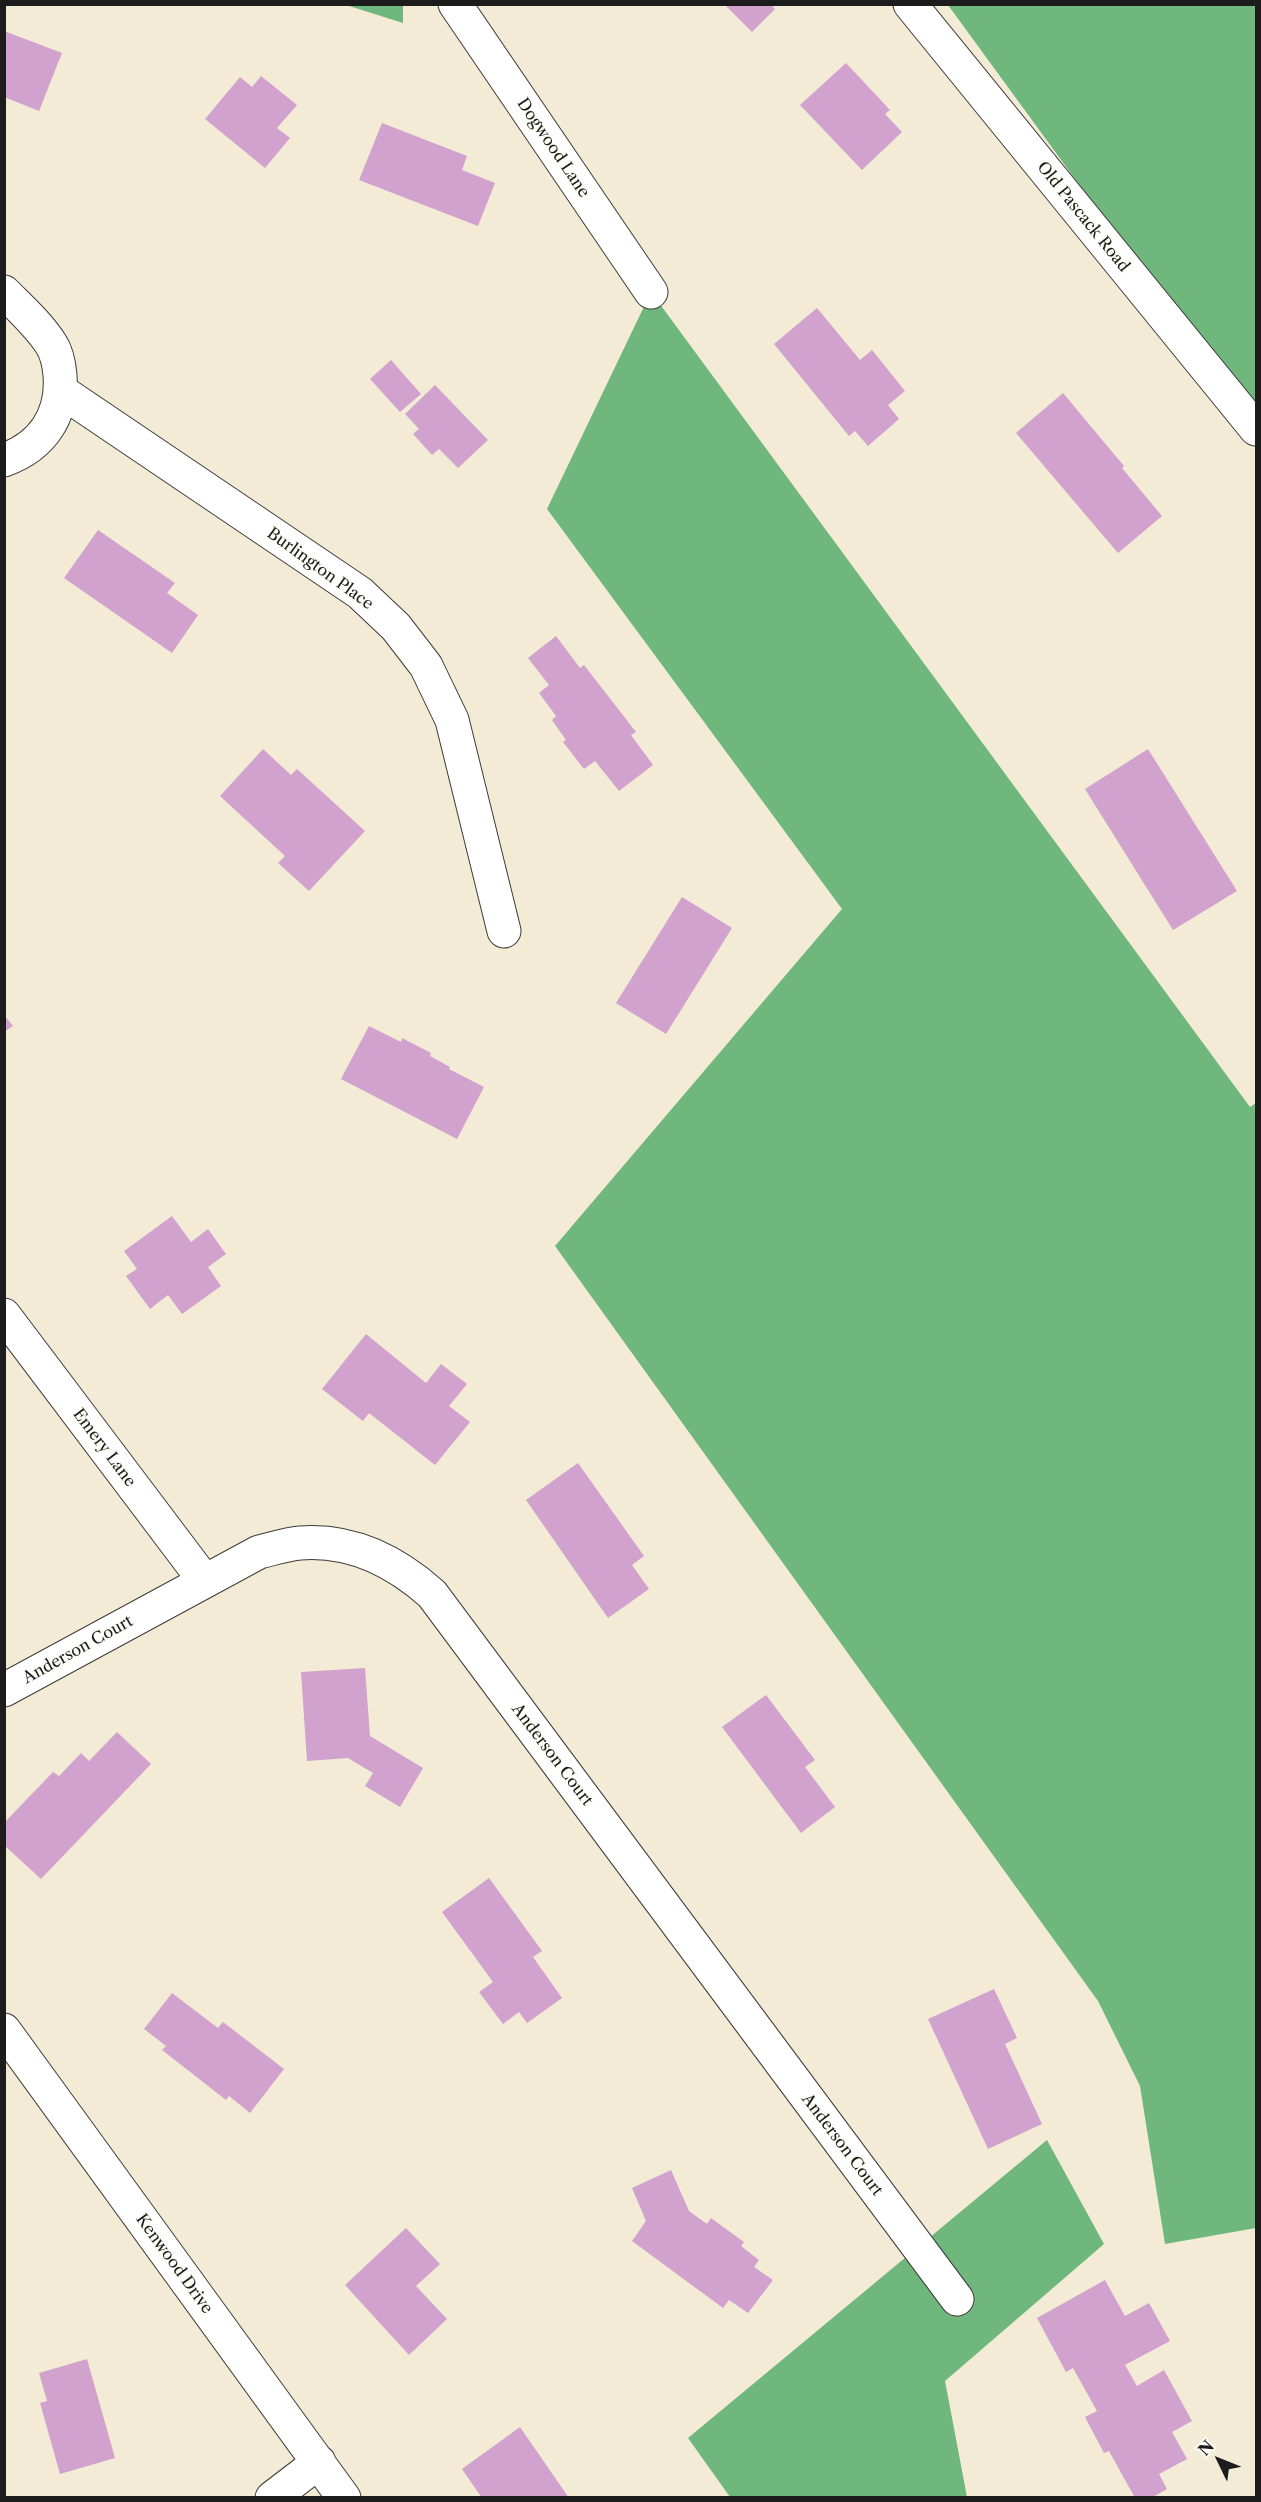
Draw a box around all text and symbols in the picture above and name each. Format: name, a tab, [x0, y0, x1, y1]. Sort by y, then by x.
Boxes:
street label: Dogwood Lane	[513, 95, 593, 201]
street label: Old Pascack Road	[1033, 158, 1133, 276]
street label: Burlington Place	[263, 524, 377, 614]
street label: Emery Lane	[68, 1405, 140, 1491]
street label: Anderson Court	[20, 1612, 136, 1688]
street label: Anderson Court	[507, 1700, 597, 1810]
street label: Anderson Court	[797, 2090, 887, 2200]
street label: Kenwood Drive	[131, 2210, 217, 2318]
north arrow	[1189, 2430, 1249, 2490]
text: N	[1194, 2436, 1218, 2460]

